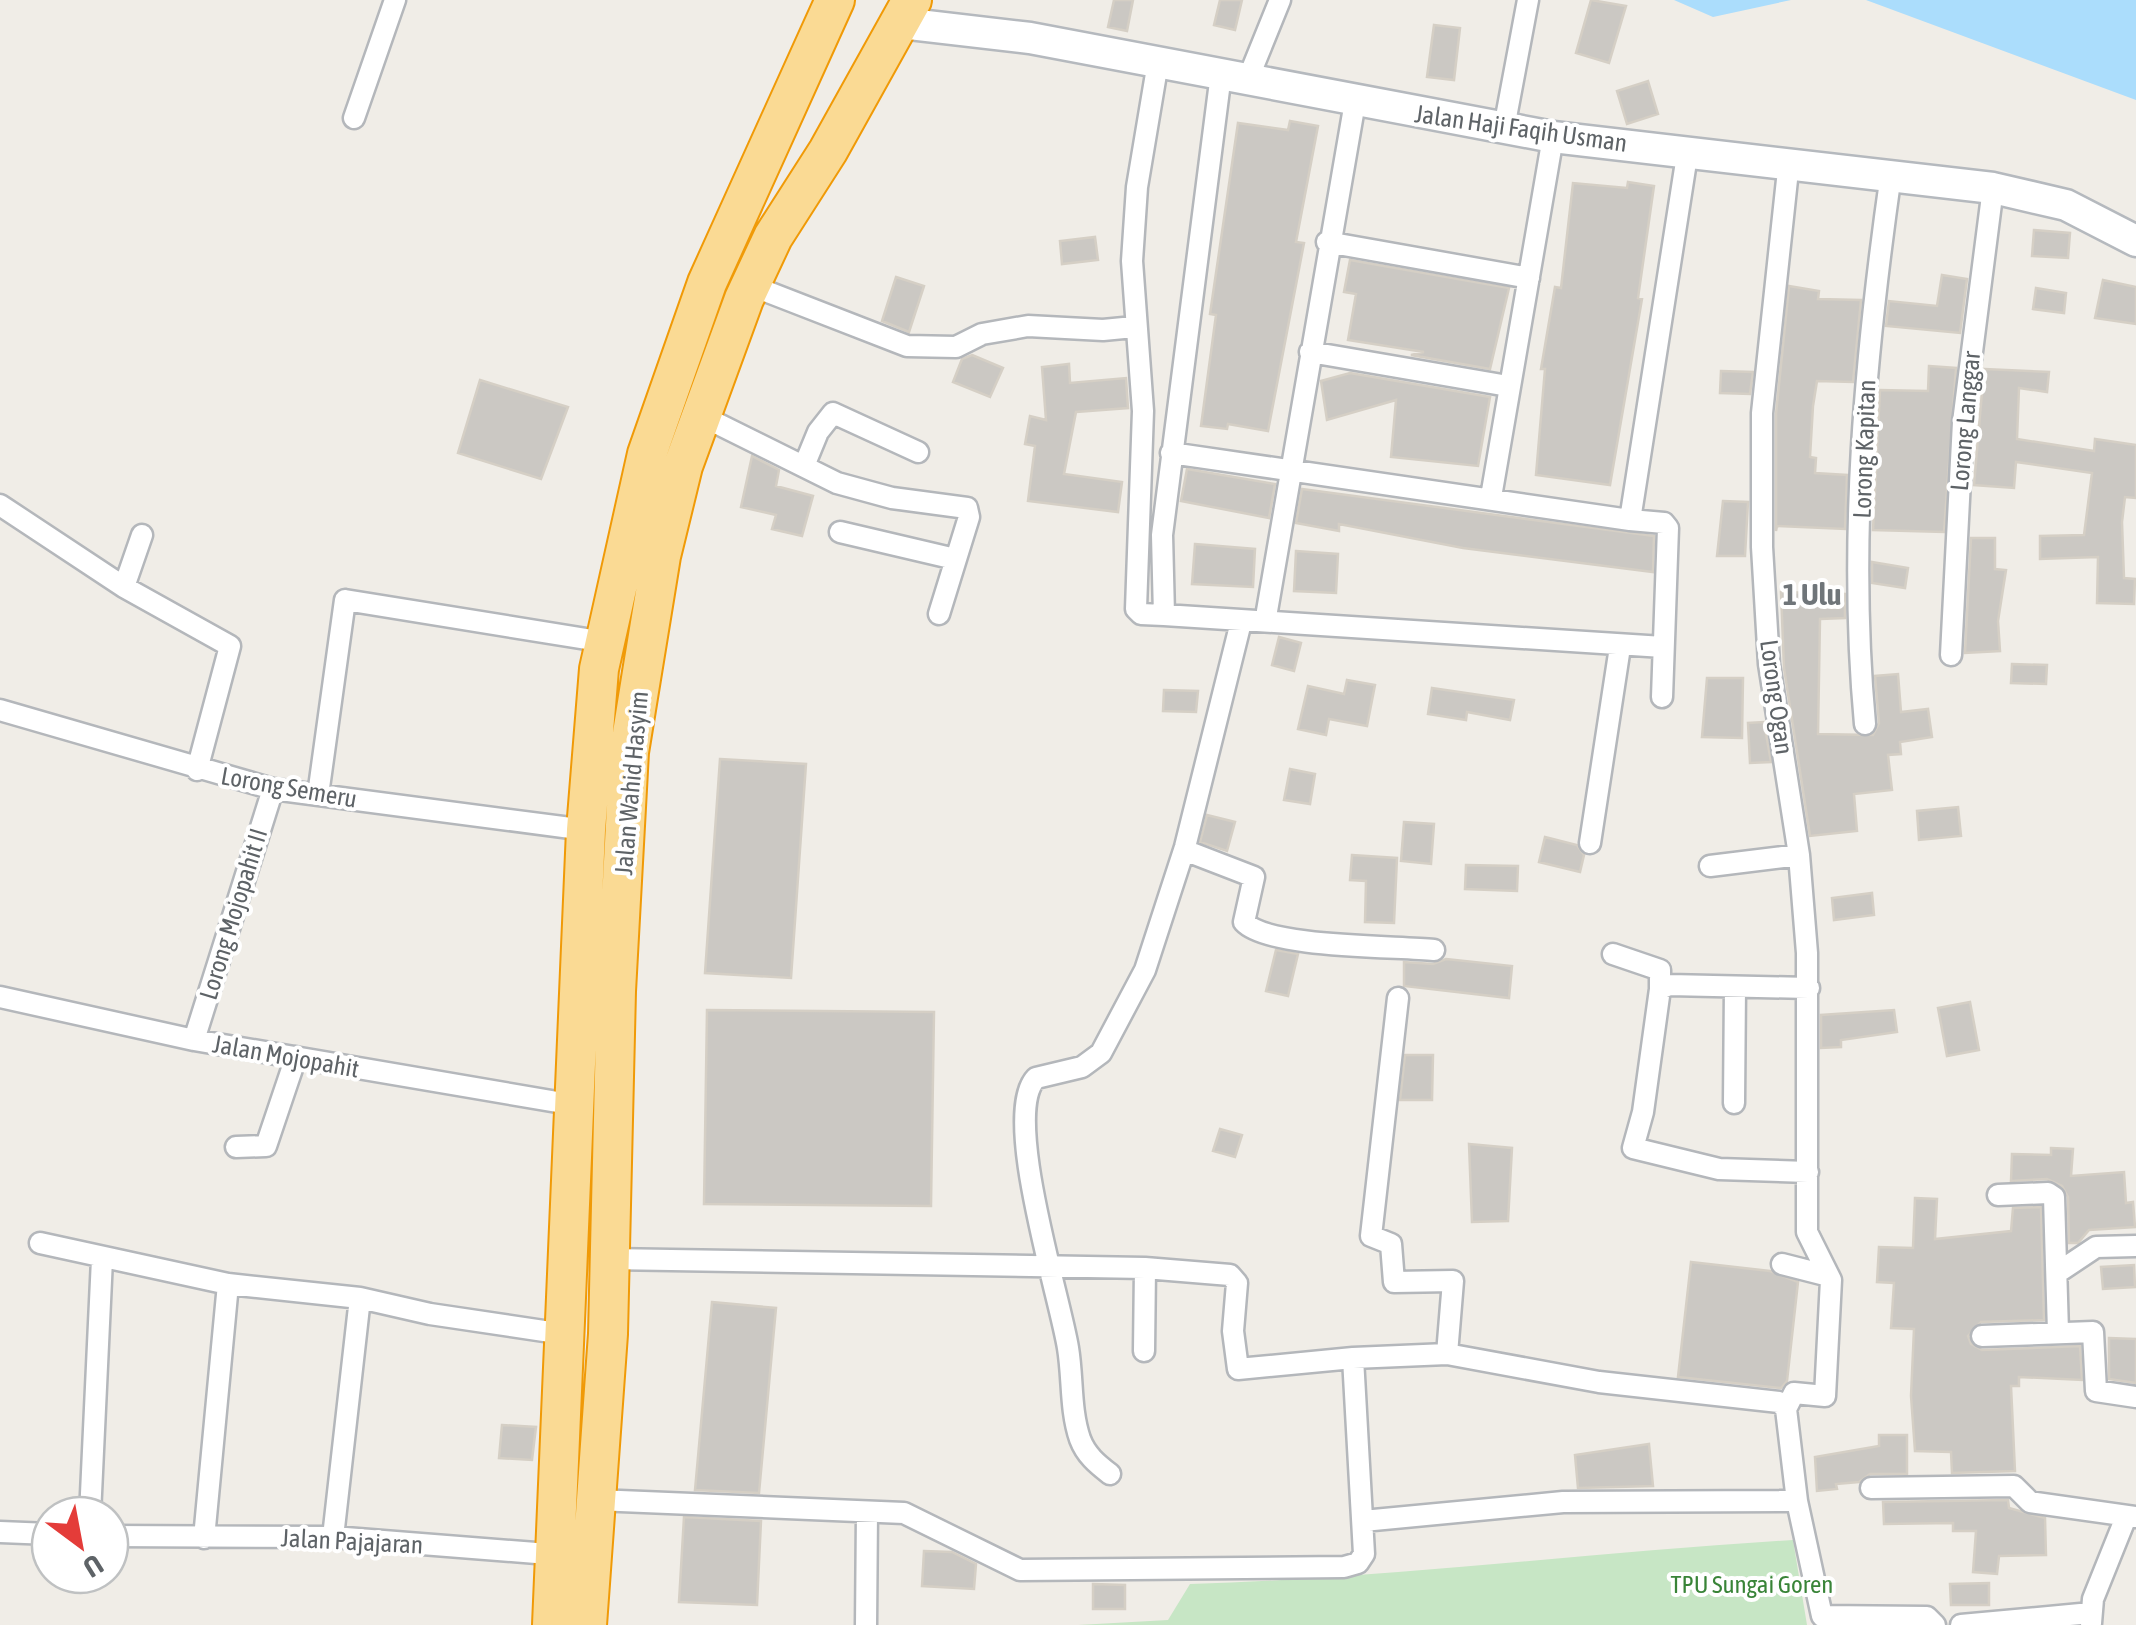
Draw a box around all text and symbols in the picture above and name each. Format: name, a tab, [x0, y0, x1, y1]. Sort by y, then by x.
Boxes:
street label: Jalan Haji Faqih Usman	[1413, 99, 1629, 157]
street label: Lorong Langgar	[1945, 350, 1985, 492]
street label: Lorong Kapitan	[1848, 379, 1880, 519]
district label: 1 Ulu	[1783, 577, 1841, 611]
street label: Lorong Ogan	[1755, 638, 1799, 756]
street label: Jalan Wahid Hasyim	[609, 690, 653, 876]
street label: Lorong Semeru	[219, 761, 359, 813]
street label: Lorong Mojopahit II	[194, 825, 272, 1003]
street label: Jalan Mojopahit	[211, 1029, 361, 1083]
north arrow	[30, 1495, 130, 1595]
street label: Jalan Pajajaran	[280, 1523, 424, 1559]
text: U	[78, 1548, 109, 1584]
park label: TPU Sungai Goren	[1670, 1570, 1834, 1598]

